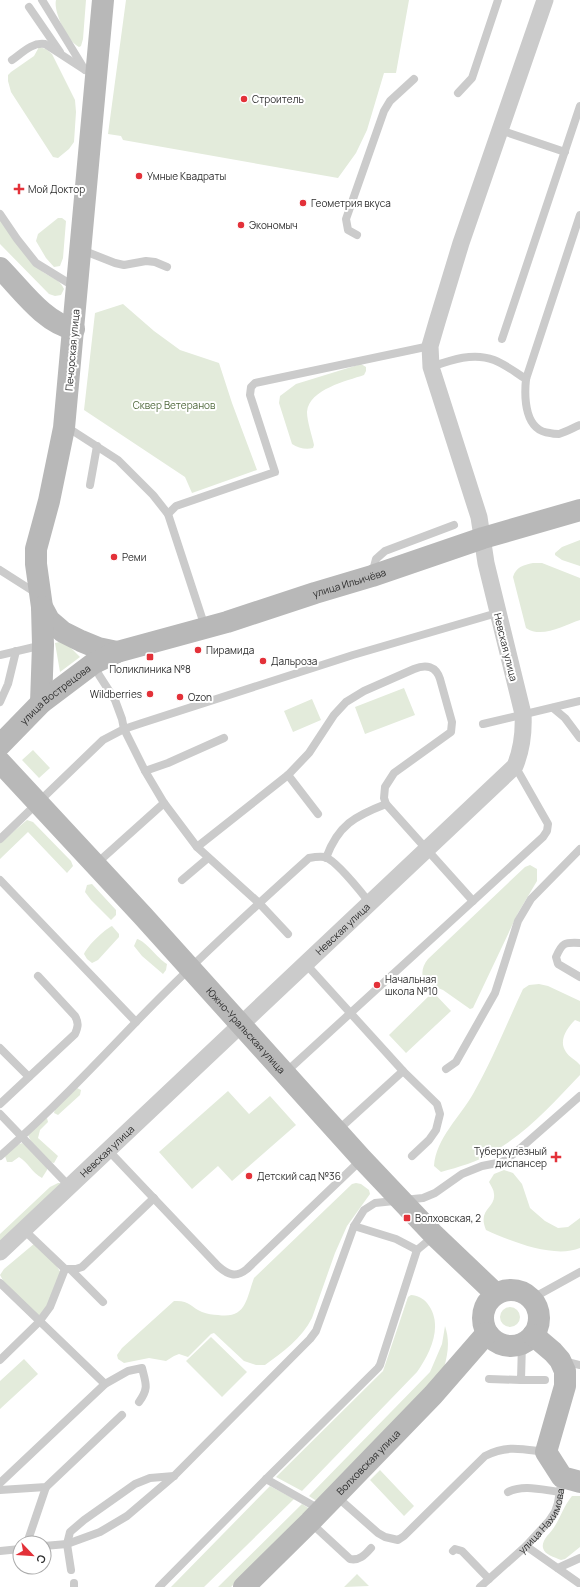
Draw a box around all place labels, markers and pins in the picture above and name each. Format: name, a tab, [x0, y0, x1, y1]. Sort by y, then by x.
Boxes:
place label: Строитель	[252, 92, 304, 106]
marker: Строитель	[239, 94, 249, 104]
place label: Умные Квадраты	[147, 169, 226, 183]
marker: Умные Квадраты	[134, 171, 144, 181]
place label: Мой Доктор	[28, 182, 85, 196]
marker: Мой Доктор	[13, 183, 25, 195]
place label: Геометрия вкуса	[311, 196, 391, 210]
marker: Геометрия вкуса	[298, 198, 308, 208]
place label: Экономыч	[249, 218, 298, 232]
marker: Экономыч	[236, 220, 246, 230]
place label: Реми	[122, 550, 146, 564]
marker: Реми	[109, 552, 119, 562]
place label: Пирамида	[206, 643, 254, 657]
marker: Пирамида	[193, 645, 203, 655]
marker: Поликлиника №8	[145, 652, 155, 662]
place label: Дальроза	[271, 654, 317, 668]
marker: Дальроза	[258, 656, 268, 666]
place label: Поликлиника №8	[109, 662, 191, 676]
place label: Wildberries	[90, 687, 142, 701]
marker: Wildberries	[145, 689, 155, 699]
place label: Ozon	[188, 690, 212, 704]
marker: Ozon	[175, 692, 185, 702]
place label: Начальная школа №10	[385, 972, 438, 998]
marker: Начальная школа №10	[372, 980, 382, 990]
place label: Туберкулёзный диспансер	[474, 1144, 547, 1170]
marker: Туберкулёзный диспансер	[550, 1151, 562, 1163]
place label: Детский сад №36	[257, 1169, 341, 1183]
marker: Детский сад №36	[244, 1171, 254, 1181]
place label: Волховская, 2	[415, 1211, 481, 1225]
marker: Волховская, 2	[402, 1213, 412, 1223]

